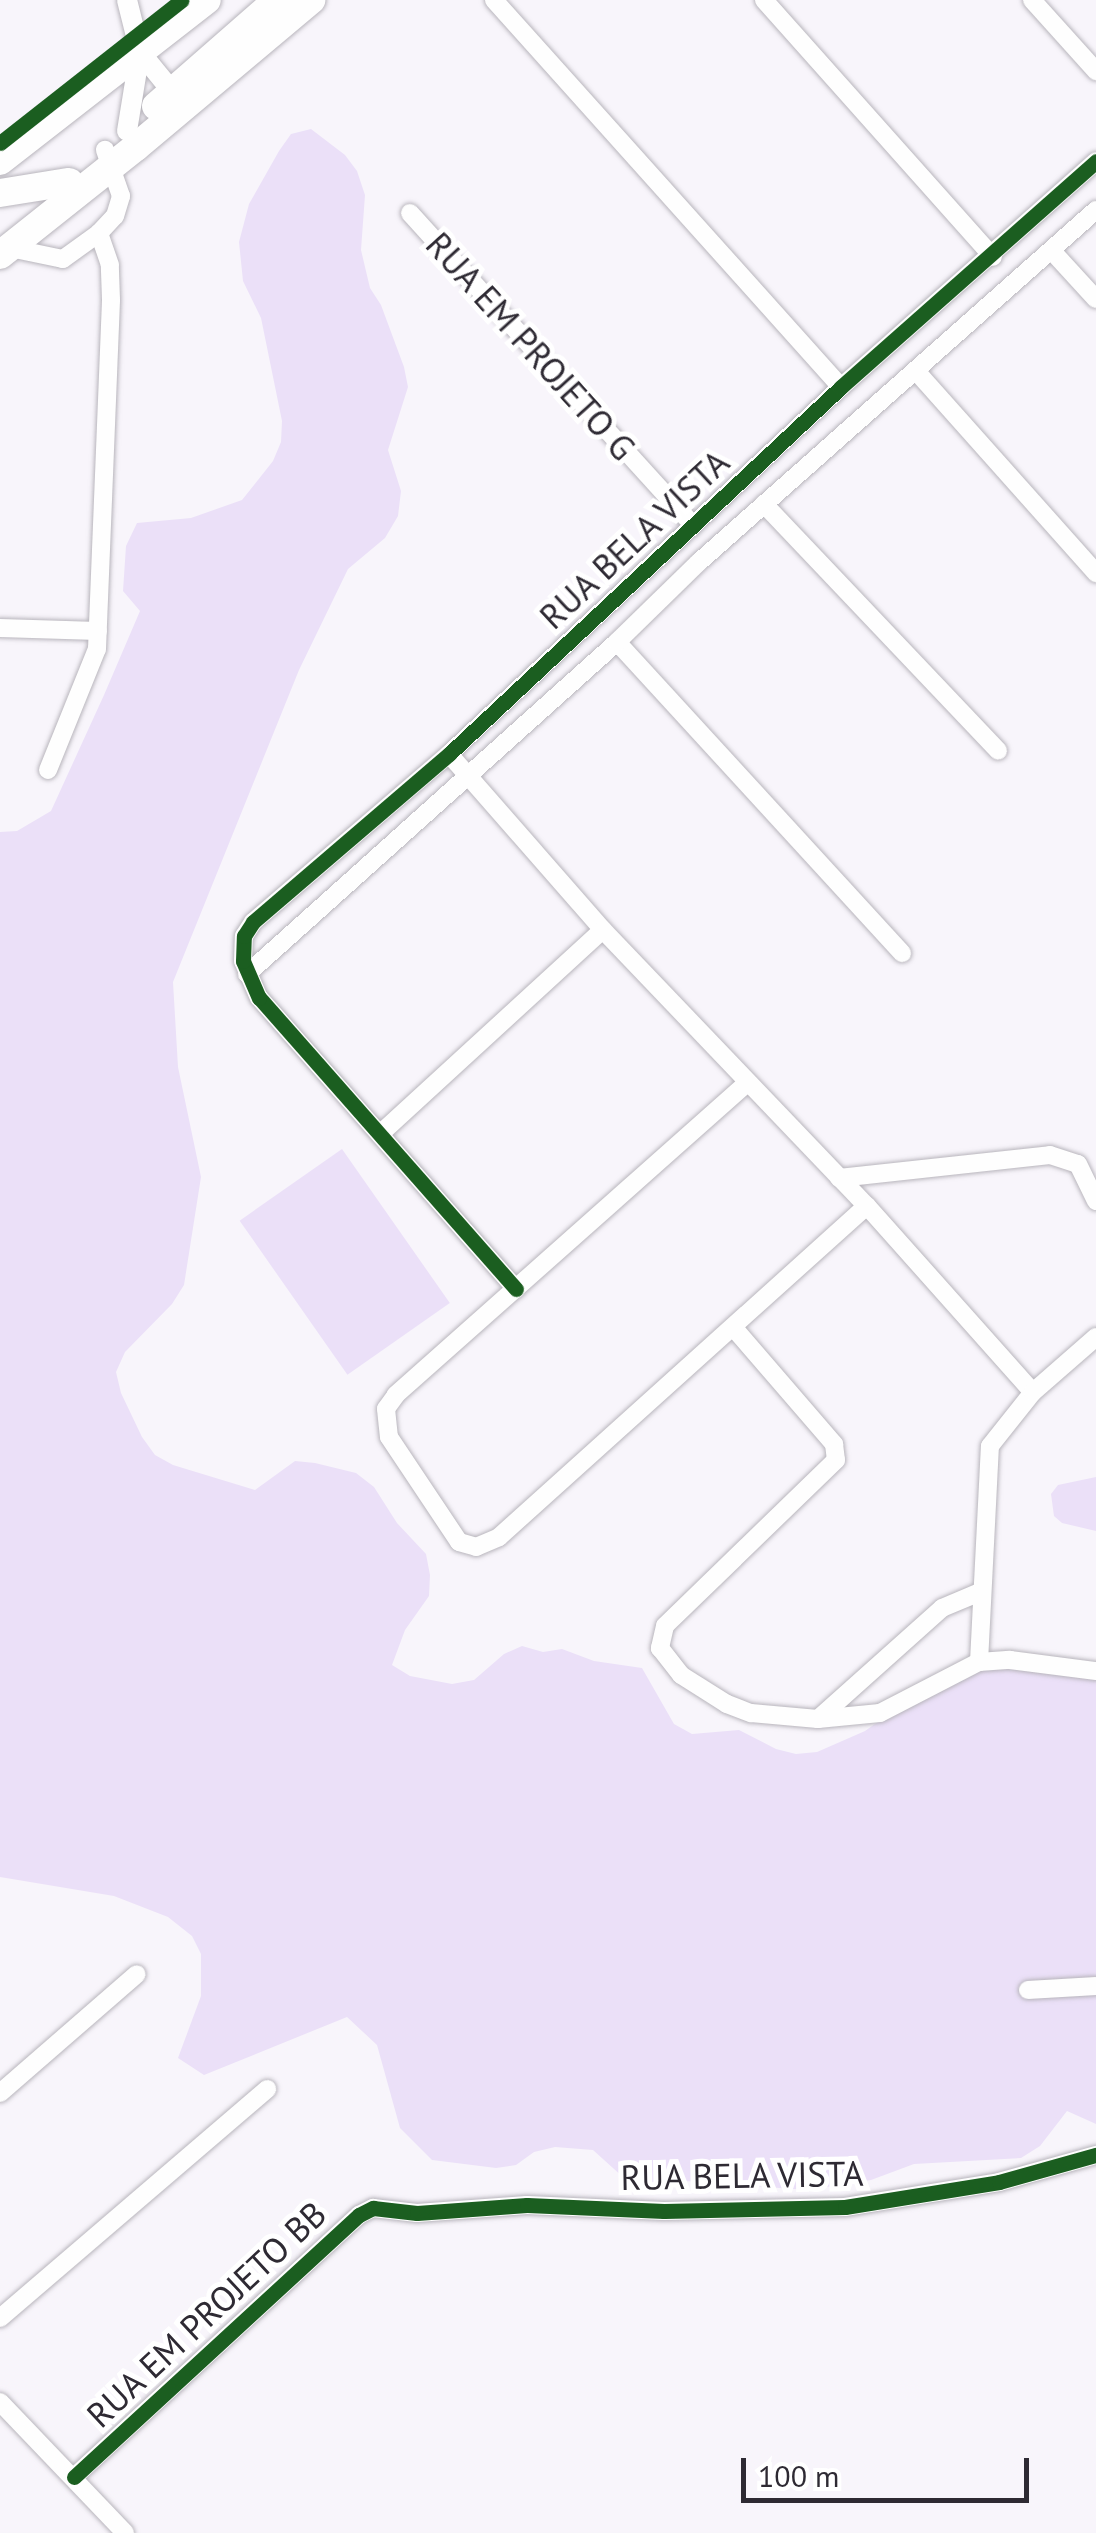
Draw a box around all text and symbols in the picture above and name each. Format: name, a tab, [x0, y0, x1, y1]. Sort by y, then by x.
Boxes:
street label: RUA EM PROJETO G	[417, 223, 645, 469]
street label: RUA BELA VISTA	[529, 439, 739, 639]
street label: RUA BELA VISTA	[618, 2152, 866, 2198]
street label: RUA EM PROJETO BB	[77, 2192, 335, 2436]
scale bar	[746, 2438, 1034, 2500]
text: 100 m	[758, 2456, 839, 2495]

